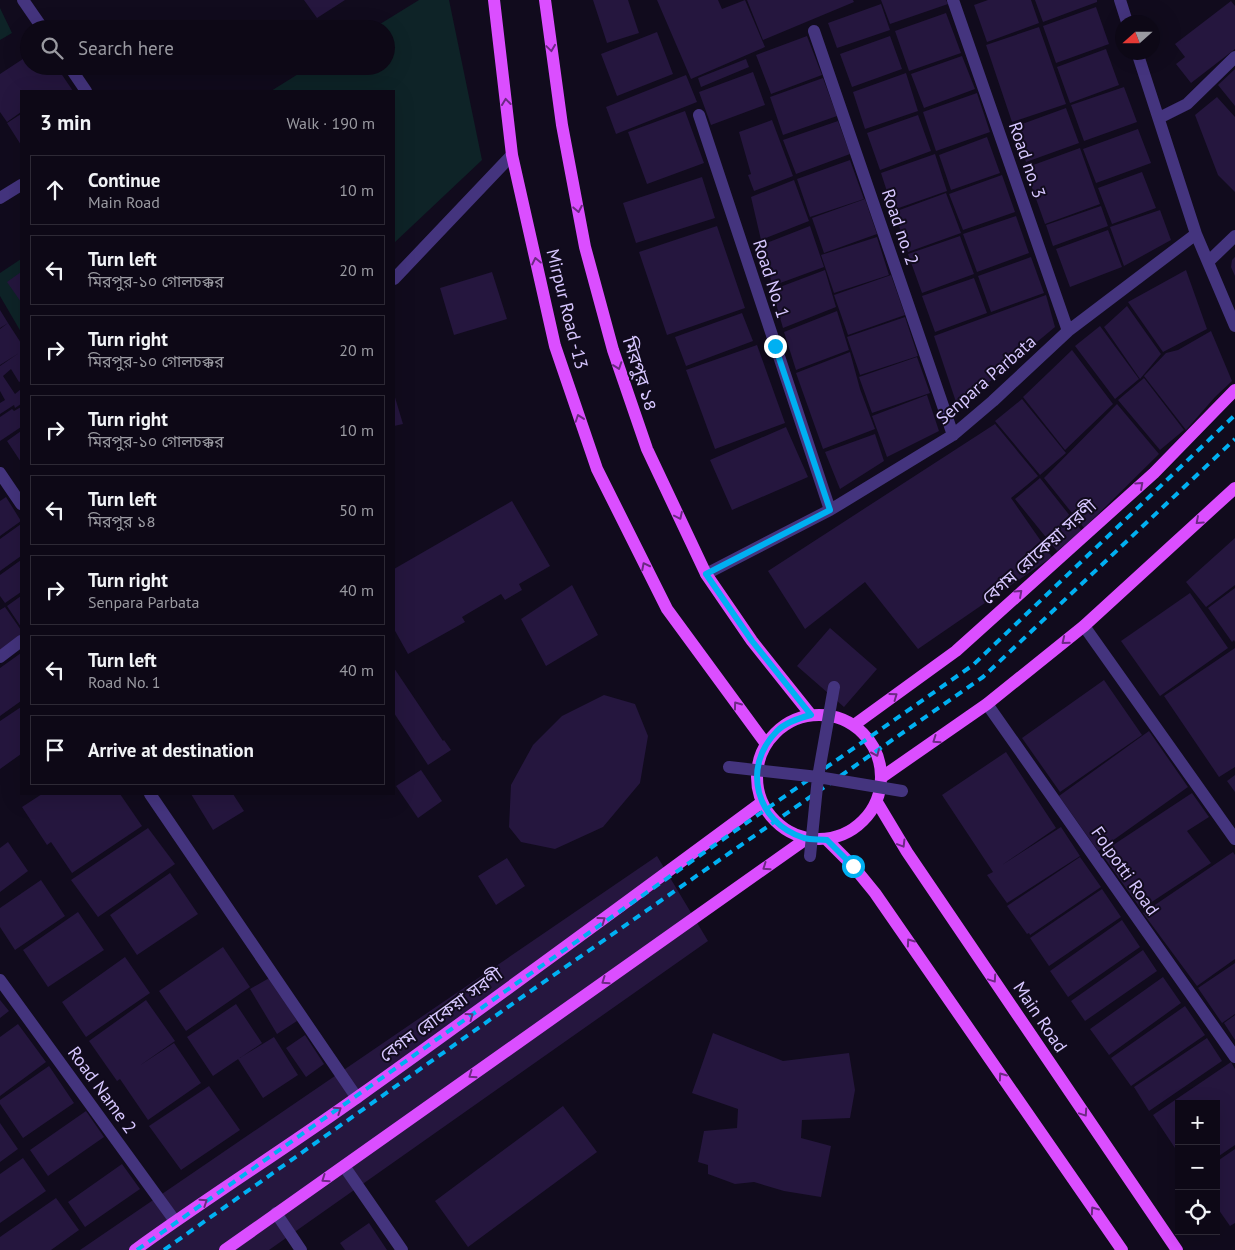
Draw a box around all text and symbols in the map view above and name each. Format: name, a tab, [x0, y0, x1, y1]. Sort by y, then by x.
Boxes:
north arrow	[1115, 15, 1160, 60]
search box	[20, 20, 395, 75]
icon: search	[38, 34, 66, 62]
text: Search here	[78, 36, 174, 60]
one-way arrow	[546, 44, 556, 53]
one-way arrow	[501, 97, 512, 105]
text: 3 min	[40, 109, 91, 136]
text: Walk · 190 m	[286, 113, 375, 133]
street label: Road no. 3	[1004, 119, 1051, 201]
text: Continue	[88, 168, 160, 192]
icon: ahead	[41, 176, 69, 204]
text: 10 m	[339, 180, 374, 200]
street label: Road no. 2	[877, 186, 924, 268]
text: Main Road	[88, 192, 160, 212]
one-way arrow	[573, 204, 583, 213]
street label: Road No. 1	[748, 237, 795, 321]
street label: Mirpur Road -13	[541, 246, 594, 371]
text: Turn left	[88, 247, 157, 271]
icon: left	[41, 256, 69, 284]
one-way arrow	[531, 257, 542, 266]
text: 20 m	[339, 260, 374, 280]
text: মিরপুর-১০ গোলচক্কর	[88, 271, 224, 291]
text: Turn right	[88, 327, 168, 351]
street label: Senpara Parbata	[931, 330, 1040, 429]
street label: মিরপুর ১৪	[617, 333, 663, 414]
route end	[764, 335, 787, 358]
icon: right	[41, 336, 69, 364]
text: 20 m	[339, 340, 374, 360]
text: মিরপুর-১০ গোলচক্কর	[88, 351, 224, 371]
one-way arrow	[612, 361, 622, 370]
text: Turn right	[88, 407, 168, 431]
one-way arrow	[575, 414, 585, 422]
icon: right	[41, 416, 69, 444]
text: 10 m	[339, 420, 374, 440]
text: মিরপুর-১০ গোলচক্কর	[88, 431, 224, 451]
one-way arrow	[1135, 482, 1144, 491]
text: Turn left	[88, 487, 157, 511]
street label: বেগম রোকেয়া সরণী	[977, 494, 1101, 609]
icon: left	[41, 496, 69, 524]
text: 50 m	[339, 500, 374, 520]
text: মিরপুর ১৪	[88, 511, 156, 531]
one-way arrow	[672, 511, 682, 520]
one-way arrow	[1196, 515, 1205, 524]
one-way arrow	[642, 562, 652, 571]
text: Turn right	[88, 568, 168, 592]
icon: right	[41, 576, 69, 604]
text: 40 m	[339, 580, 374, 600]
one-way arrow	[1014, 590, 1023, 599]
text: Senpara Parbata	[88, 592, 199, 612]
one-way arrow	[1062, 636, 1071, 644]
text: Turn left	[88, 648, 157, 672]
icon: left	[41, 656, 69, 684]
text: 40 m	[339, 660, 374, 680]
text: Road No. 1	[88, 672, 160, 692]
one-way arrow	[888, 693, 898, 702]
one-way arrow	[734, 701, 743, 710]
one-way arrow	[932, 734, 942, 743]
icon: arrive	[41, 736, 69, 764]
text: Arrive at destination	[88, 738, 254, 762]
one-way arrow	[870, 748, 881, 757]
street label: Folpotti Road	[1086, 822, 1165, 920]
one-way arrow	[896, 838, 906, 847]
route start	[842, 855, 865, 878]
one-way arrow	[762, 861, 772, 870]
one-way arrow	[596, 917, 606, 926]
one-way arrow	[907, 939, 916, 948]
street label: বেগম রোকেয়া সরণী	[375, 962, 507, 1067]
one-way arrow	[987, 973, 996, 982]
one-way arrow	[601, 975, 611, 984]
street label: Main Road	[1008, 977, 1073, 1057]
one-way arrow	[464, 1013, 473, 1021]
street label: Road Name 2	[63, 1042, 142, 1138]
one-way arrow	[469, 1069, 478, 1078]
one-way arrow	[999, 1072, 1008, 1082]
map controls	[1175, 1100, 1220, 1235]
button: +	[1175, 1100, 1220, 1145]
one-way arrow	[332, 1107, 342, 1116]
one-way arrow	[1078, 1107, 1087, 1117]
button: −	[1175, 1145, 1220, 1190]
one-way arrow	[322, 1173, 331, 1182]
button: locate	[1175, 1190, 1220, 1235]
one-way arrow	[198, 1199, 207, 1208]
one-way arrow	[1091, 1206, 1100, 1216]

